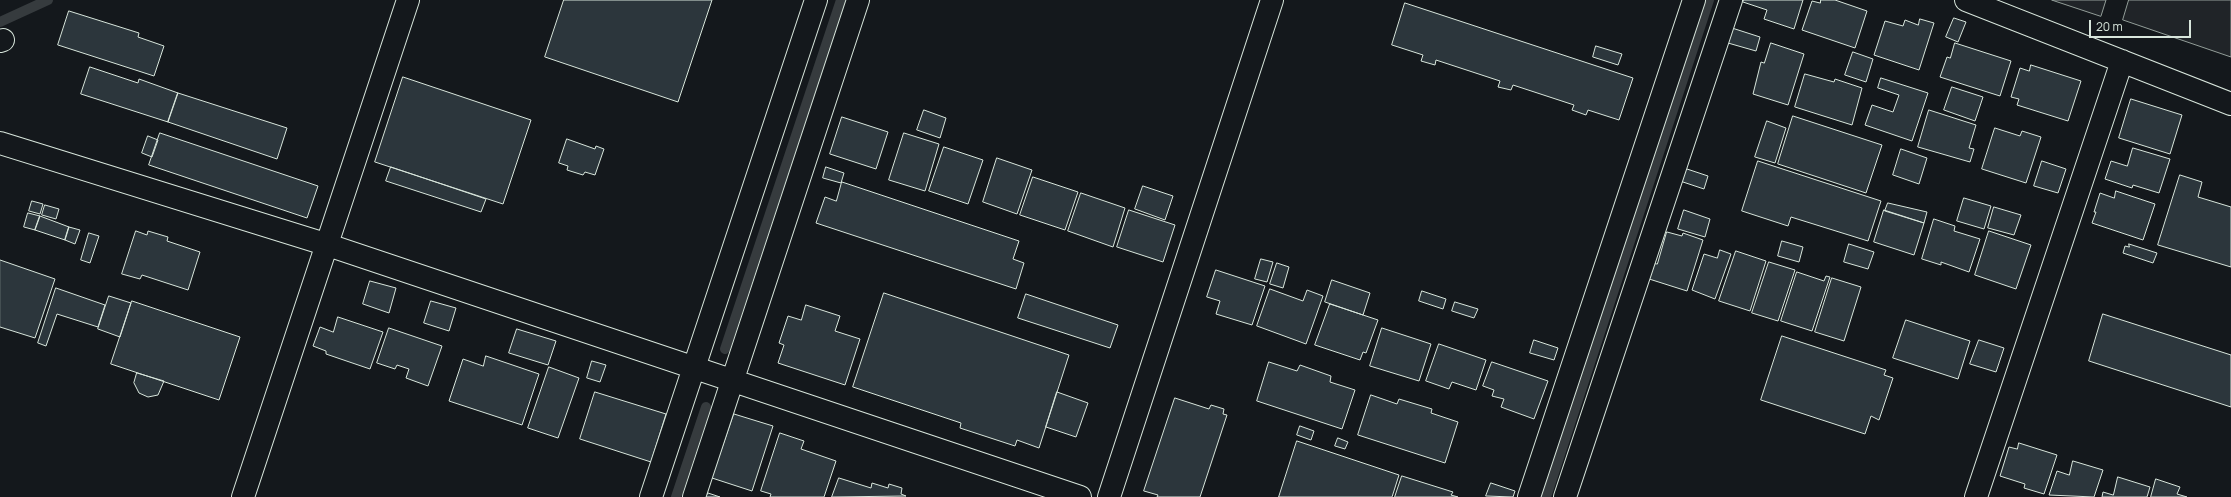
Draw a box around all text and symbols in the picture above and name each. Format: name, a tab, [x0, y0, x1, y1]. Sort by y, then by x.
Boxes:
scale bar	[2091, 12, 2193, 38]
text: 20 m	[2096, 18, 2123, 35]

